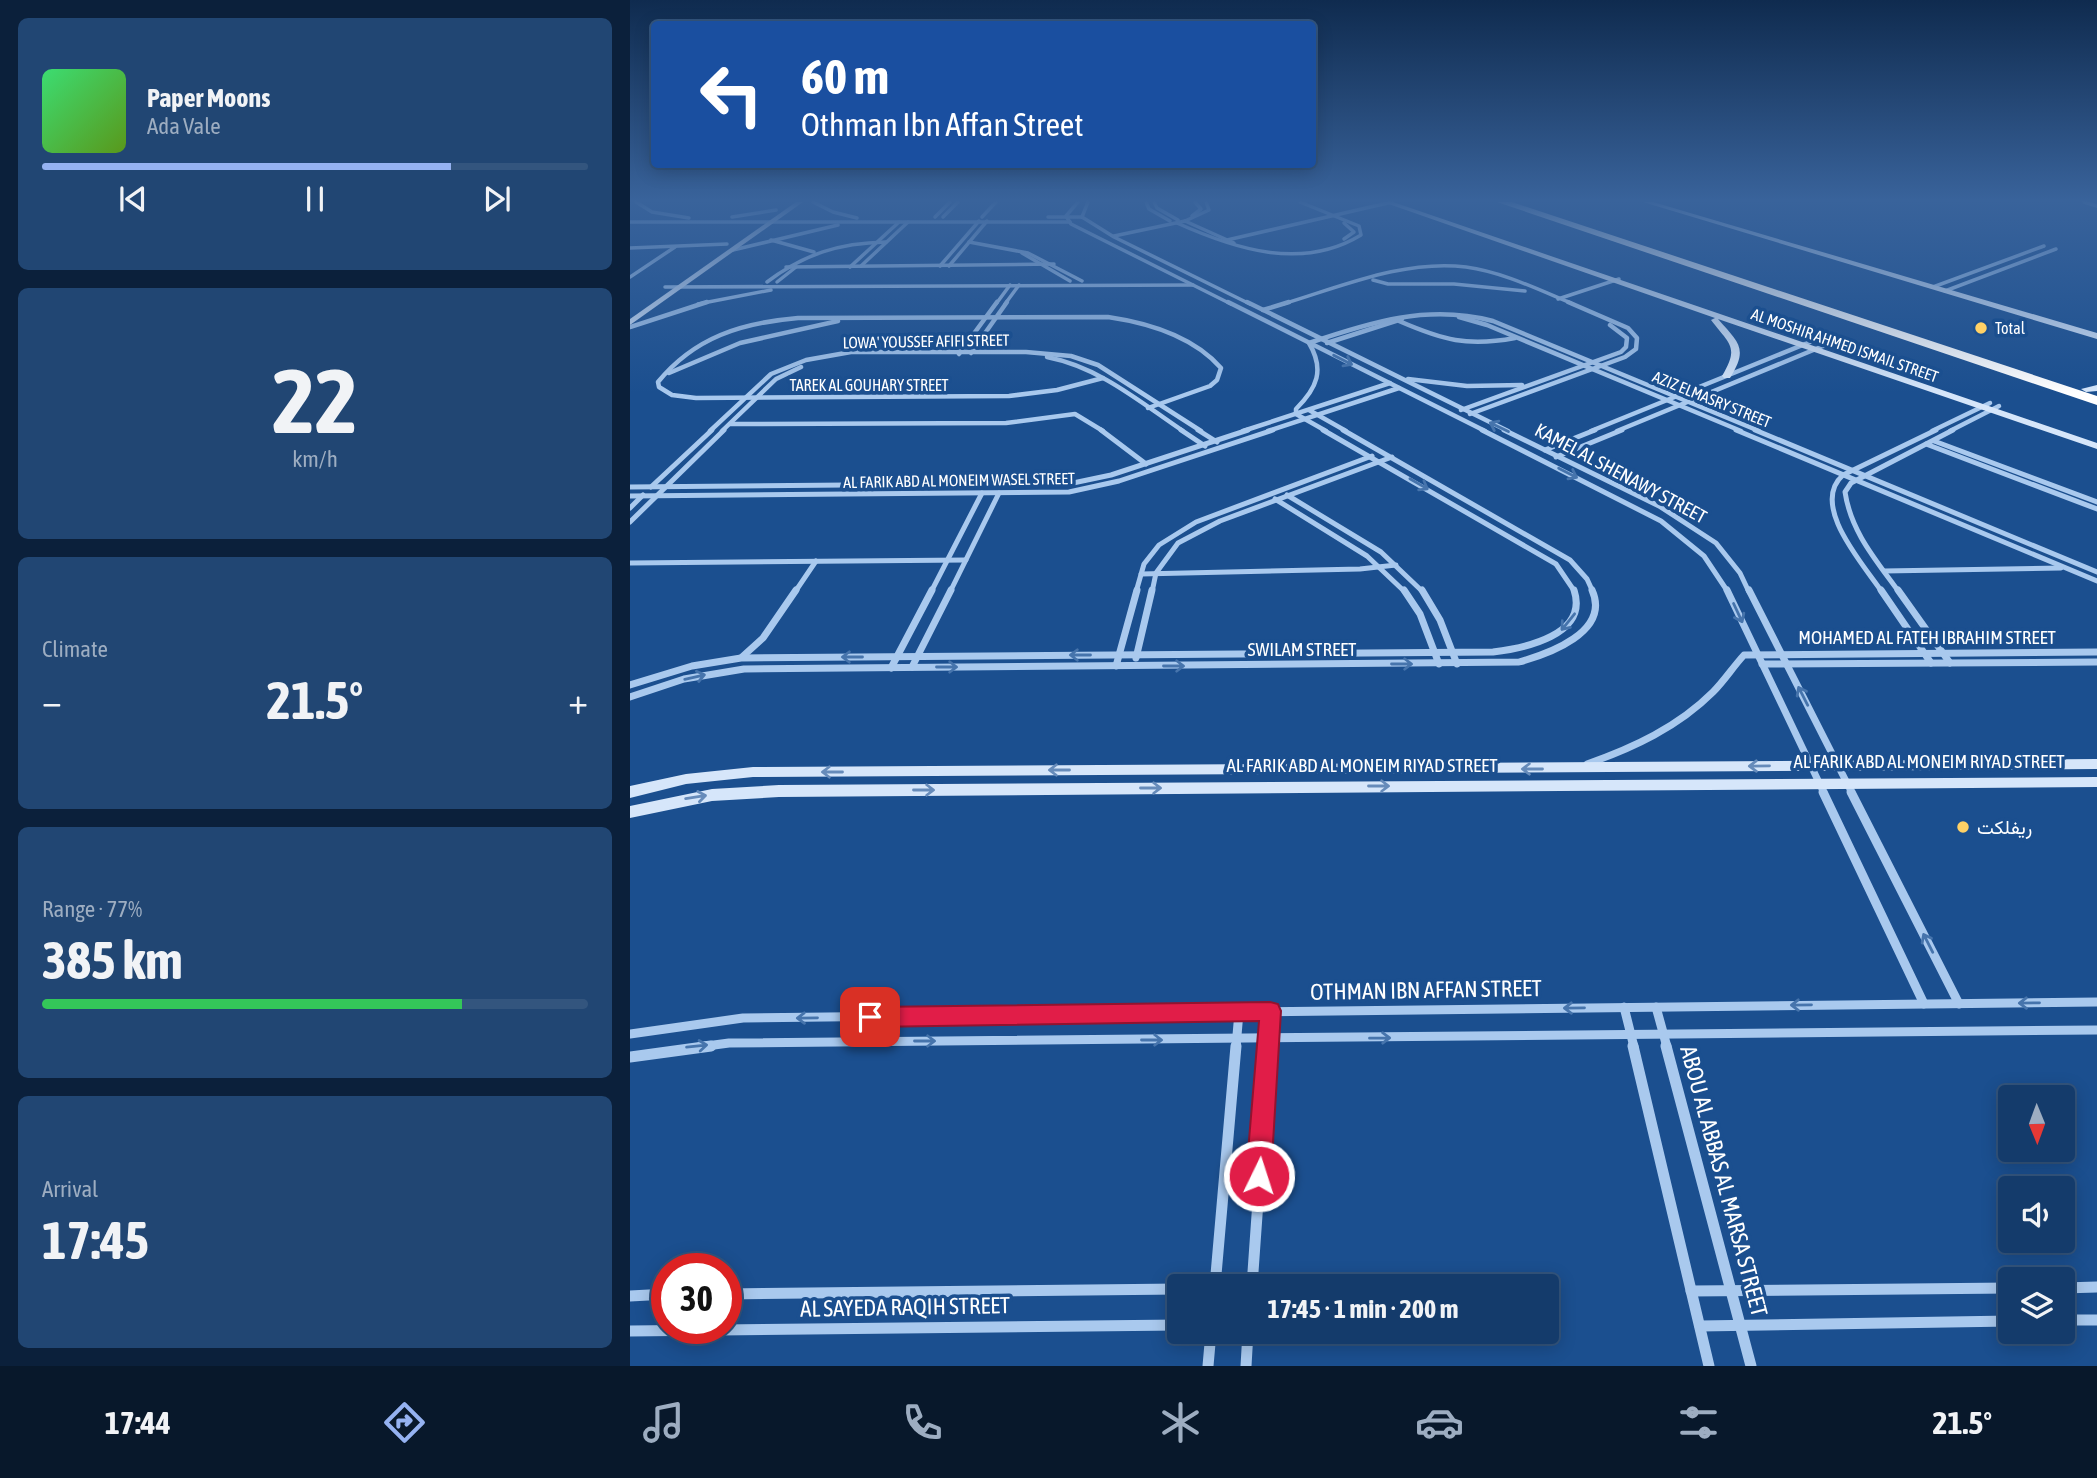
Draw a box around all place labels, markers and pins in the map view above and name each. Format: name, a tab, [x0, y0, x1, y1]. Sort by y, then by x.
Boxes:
place label: Total	[1995, 319, 2026, 337]
marker: Total	[1973, 320, 1989, 336]
place label: ريفلكت	[1977, 816, 2032, 839]
marker: ريفلكت	[1955, 819, 1971, 835]
pin	[840, 987, 900, 1047]

